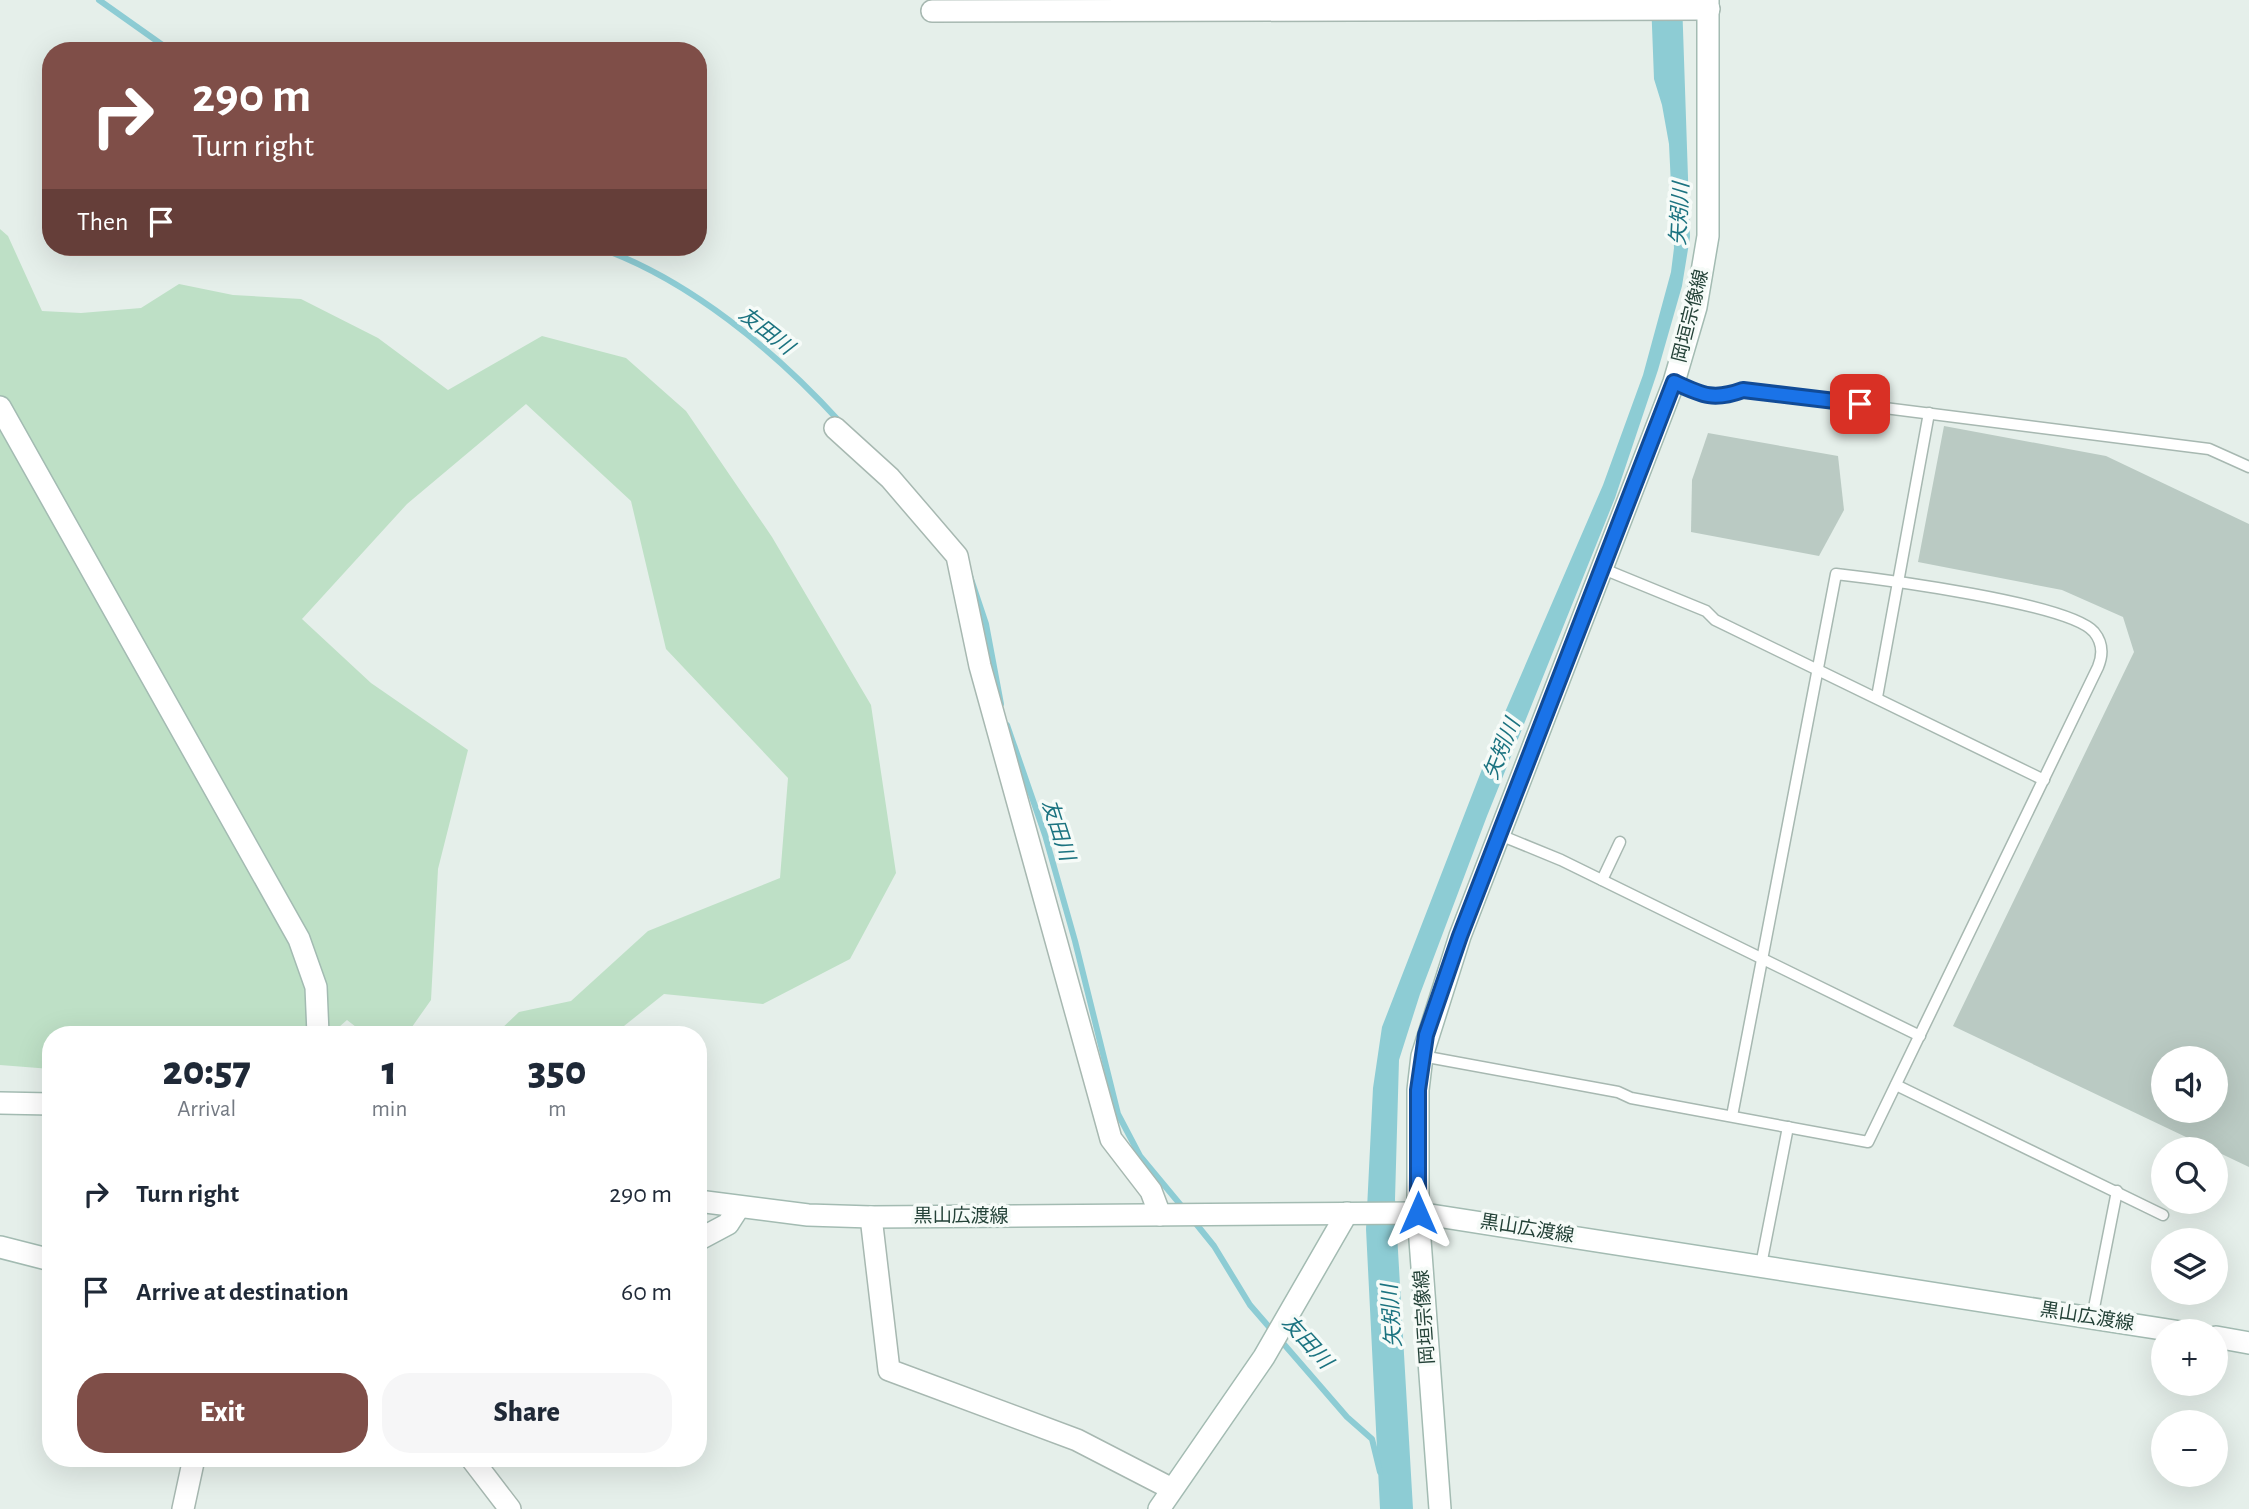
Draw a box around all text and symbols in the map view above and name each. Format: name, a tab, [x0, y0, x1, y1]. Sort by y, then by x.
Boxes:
icon: right	[77, 70, 168, 161]
text: 290 m	[192, 72, 311, 121]
text: Turn right	[192, 130, 314, 162]
water label: 矢矧川	[1667, 180, 1692, 246]
icon: arrive	[142, 203, 180, 241]
text: Then	[77, 209, 128, 235]
street label: 岡垣宗像線	[1668, 267, 1712, 364]
water label: 友田川	[735, 303, 799, 360]
pin	[1830, 374, 1890, 434]
icon: arrive	[1841, 385, 1879, 423]
water label: 矢矧川	[1480, 714, 1524, 782]
water label: 友田川	[1038, 796, 1079, 865]
map controls	[2151, 1046, 2228, 1487]
button: sound	[2151, 1046, 2228, 1123]
text: 20:57	[163, 1050, 251, 1092]
text: 1	[382, 1050, 397, 1092]
text: 350	[528, 1050, 586, 1092]
text: Arrival	[177, 1098, 236, 1121]
text: min	[371, 1098, 407, 1121]
text: m	[548, 1098, 566, 1121]
button: search	[2151, 1137, 2228, 1214]
icon: right	[77, 1175, 115, 1213]
position arrow	[1381, 1176, 1455, 1250]
text: Turn right	[136, 1181, 239, 1207]
text: 290 m	[609, 1181, 672, 1207]
street label: 黒山広渡線	[913, 1205, 1009, 1226]
street label: 黒山広渡線	[1479, 1210, 1576, 1246]
button: layers	[2151, 1228, 2228, 1305]
street label: 岡垣宗像線	[1410, 1269, 1438, 1365]
icon: arrive	[77, 1273, 115, 1311]
text: Arrive at destination	[136, 1279, 349, 1305]
text: 60 m	[621, 1279, 672, 1305]
water label: 矢矧川	[1378, 1282, 1405, 1348]
street label: 黒山広渡線	[2039, 1298, 2136, 1334]
water label: 友田川	[1278, 1311, 1338, 1374]
button: +	[2151, 1319, 2228, 1396]
button: Exit	[77, 1373, 368, 1453]
button: Share	[382, 1373, 672, 1453]
button: −	[2151, 1410, 2228, 1487]

